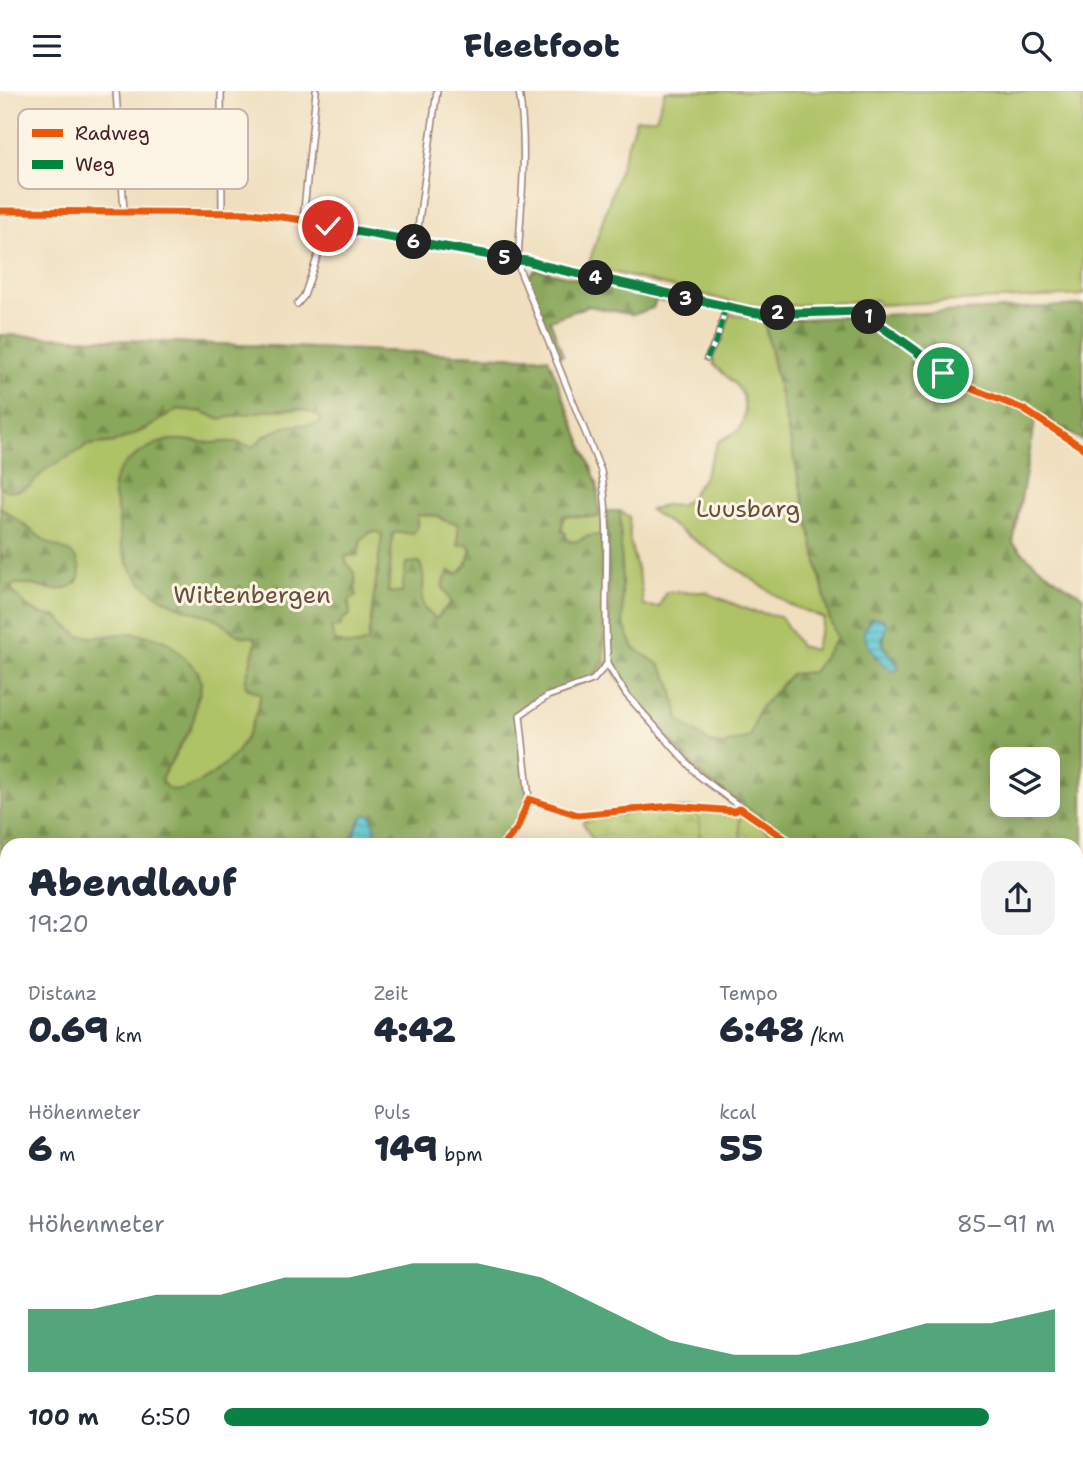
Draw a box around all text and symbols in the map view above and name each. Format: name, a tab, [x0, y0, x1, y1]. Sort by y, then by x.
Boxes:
text: Fleetfoot	[463, 24, 620, 67]
icon: menu	[28, 27, 66, 65]
icon: search	[1017, 27, 1055, 65]
legend	[18, 109, 248, 189]
text: Radweg	[75, 121, 150, 146]
text: Weg	[75, 152, 115, 177]
pin	[298, 196, 358, 256]
icon: check	[309, 207, 347, 245]
pin: 6	[396, 225, 432, 259]
text: 6	[407, 229, 420, 254]
pin: 5	[488, 241, 522, 275]
text: 5	[499, 245, 510, 270]
pin: 4	[578, 261, 614, 295]
text: 4	[589, 265, 602, 290]
pin: 3	[668, 281, 704, 317]
text: 3	[679, 286, 692, 311]
pin: 2	[760, 295, 796, 331]
pin: 1	[852, 299, 886, 335]
text: 2	[771, 300, 784, 325]
text: 1	[864, 304, 873, 329]
pin	[913, 343, 973, 403]
icon: arrive	[924, 354, 962, 392]
park label: Luusbarg	[696, 493, 800, 525]
park label: Wittenbergen	[173, 579, 331, 611]
map controls	[990, 747, 1060, 817]
button: layers	[990, 747, 1060, 817]
text: Abendlauf	[28, 857, 237, 908]
button: share	[981, 861, 1055, 935]
text: 19:20	[28, 909, 89, 939]
text: Distanz	[28, 981, 97, 1006]
text: Zeit	[374, 981, 409, 1006]
text: Tempo	[719, 981, 778, 1006]
text: 0.69	[28, 1006, 109, 1053]
text: 4:42	[374, 1006, 456, 1053]
text: 6:48	[719, 1006, 804, 1053]
text: km	[109, 1023, 142, 1048]
text: /km	[804, 1023, 844, 1048]
text: Höhenmeter	[28, 1100, 141, 1125]
text: Puls	[374, 1100, 411, 1125]
text: kcal	[719, 1100, 756, 1125]
text: 6	[28, 1125, 53, 1172]
text: 149	[374, 1125, 438, 1172]
text: 55	[719, 1125, 763, 1172]
text: m	[53, 1142, 75, 1167]
text: bpm	[438, 1142, 483, 1167]
text: Höhenmeter	[28, 1209, 165, 1239]
text: 85–91 m	[957, 1209, 1055, 1239]
text: 100 m	[28, 1402, 99, 1432]
text: 6:50	[140, 1402, 191, 1432]

